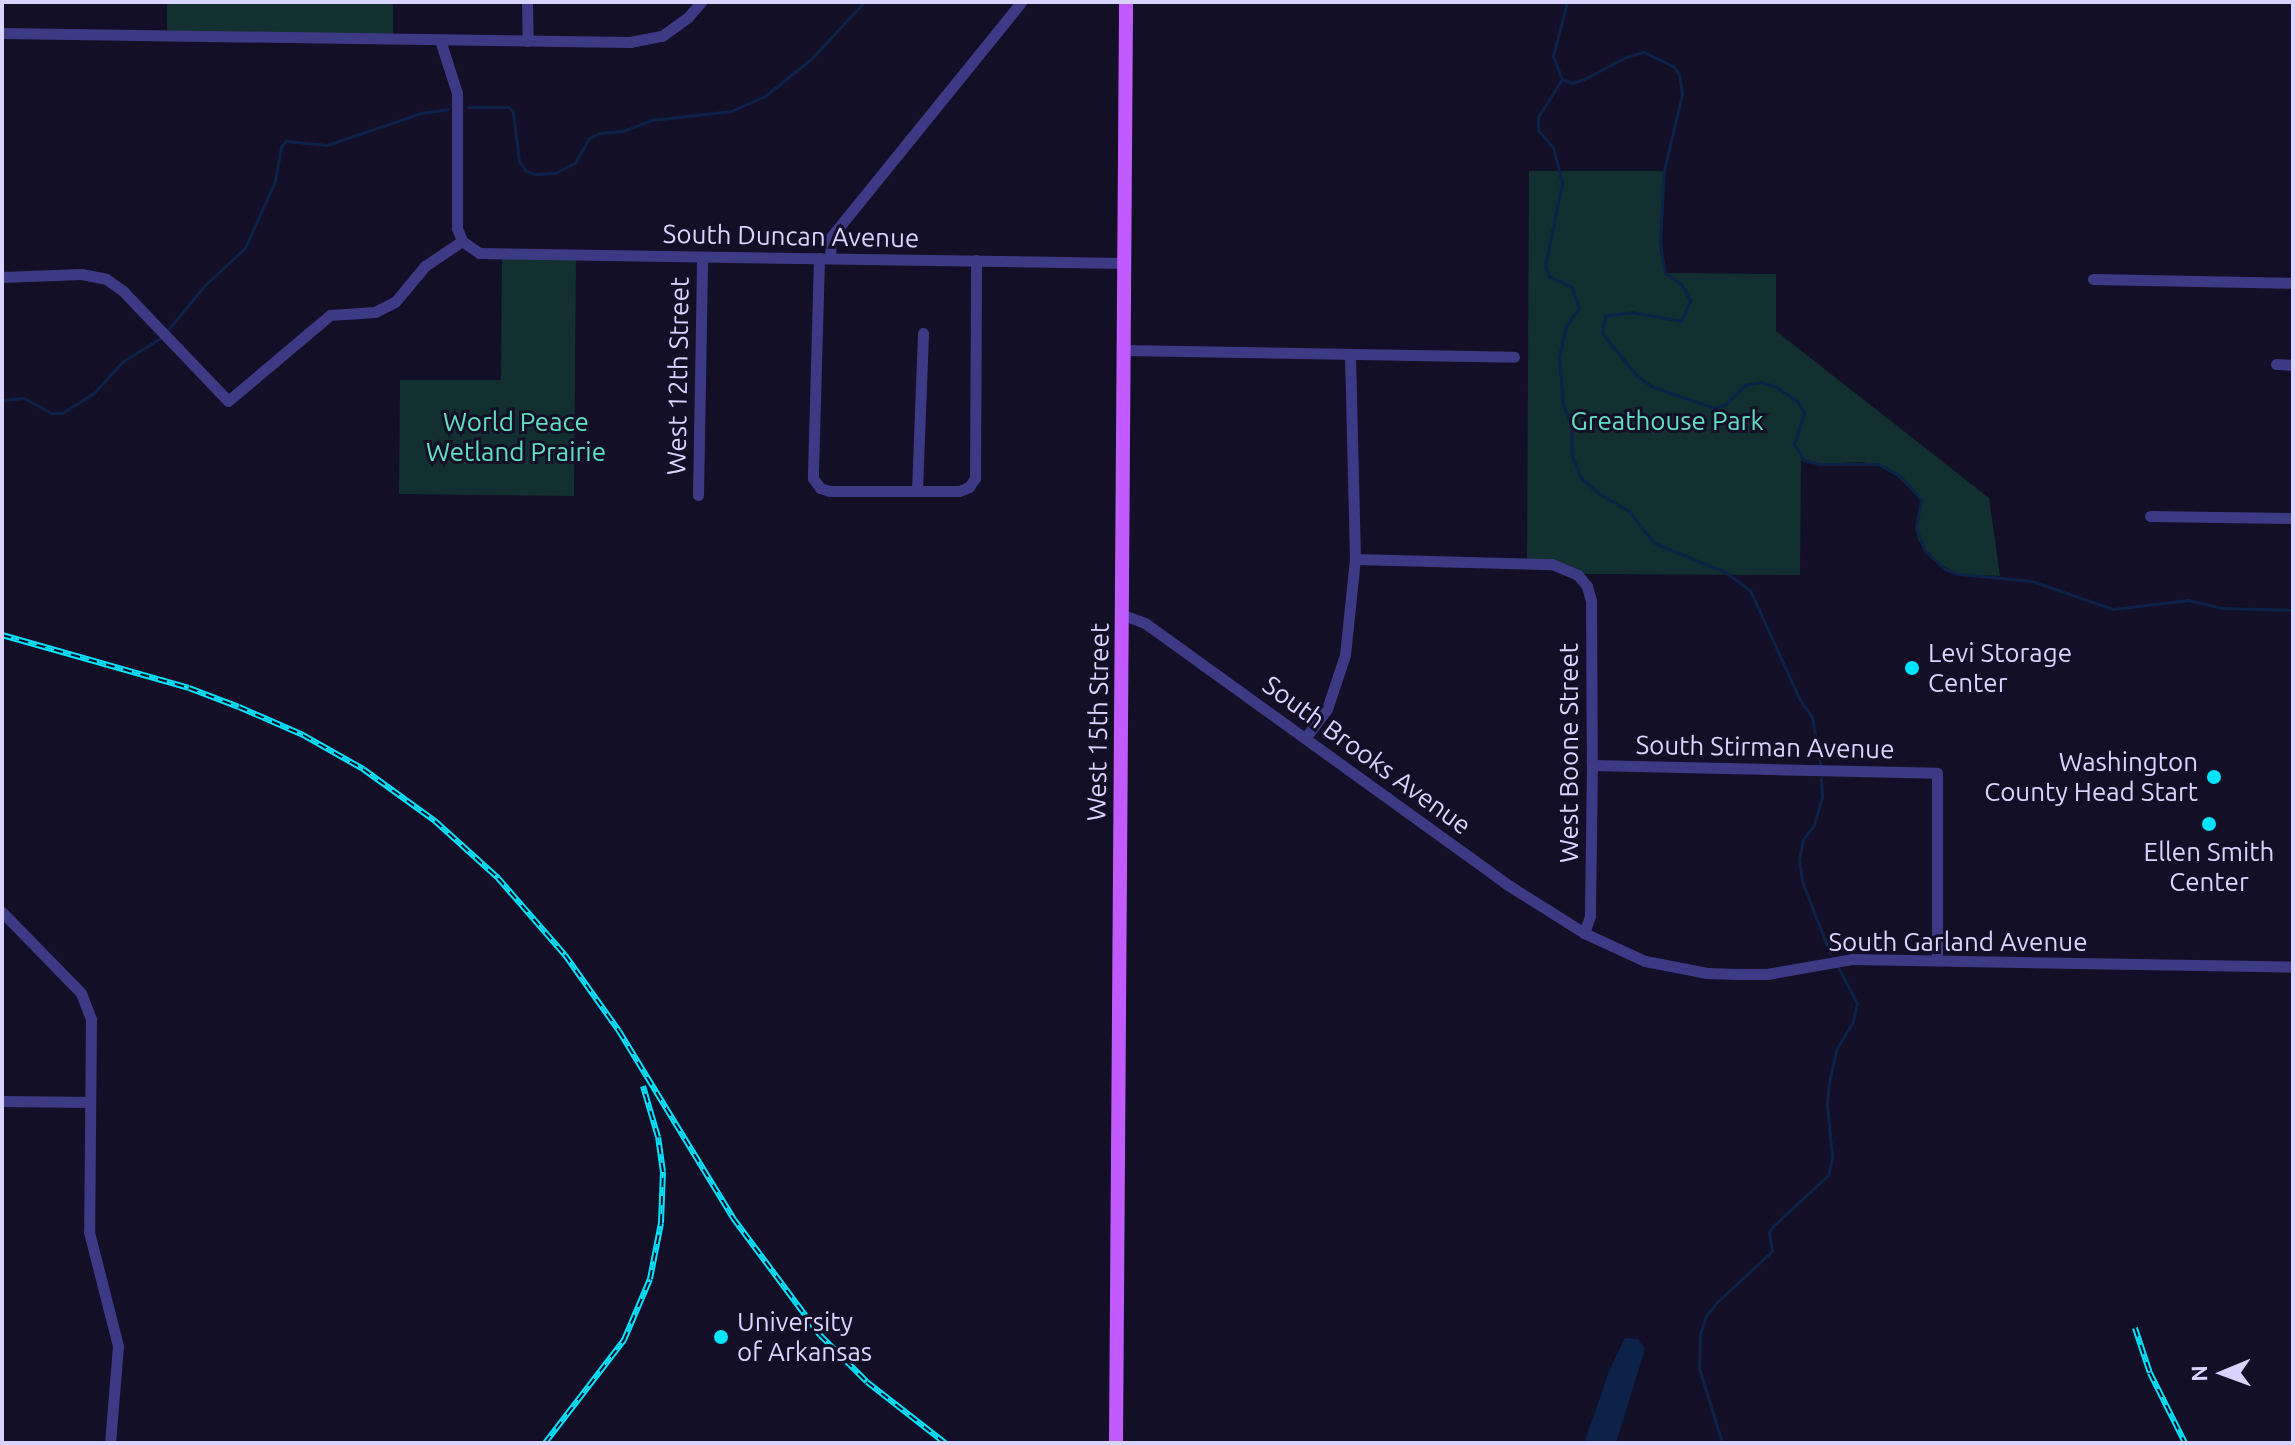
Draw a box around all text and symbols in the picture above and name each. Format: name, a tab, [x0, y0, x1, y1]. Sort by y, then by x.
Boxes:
street label: South Duncan Avenue	[662, 218, 920, 254]
street label: West 12th Street	[661, 277, 695, 475]
park label: Greathouse Park	[1570, 405, 1764, 437]
park label: World Peace Wetland Prairie	[426, 406, 606, 468]
street label: West 15th Street	[1081, 623, 1115, 821]
place label: Levi Storage Center	[1928, 637, 2072, 698]
street label: West Boone Street	[1553, 643, 1585, 863]
marker: Levi Storage Center	[1903, 659, 1921, 677]
street label: South Brooks Avenue	[1257, 669, 1477, 841]
street label: South Stirman Avenue	[1635, 729, 1895, 765]
place label: Washington County Head Start	[1984, 746, 2198, 808]
marker: Washington County Head Start	[2205, 768, 2223, 786]
marker: Ellen Smith Center	[2200, 815, 2218, 833]
place label: Ellen Smith Center	[2144, 836, 2274, 898]
street label: South Garland Avenue	[1829, 926, 2087, 958]
place label: University of Arkansas	[737, 1306, 872, 1368]
marker: University of Arkansas	[712, 1328, 730, 1346]
north arrow	[2183, 1333, 2263, 1413]
text: N	[2186, 1365, 2211, 1382]

